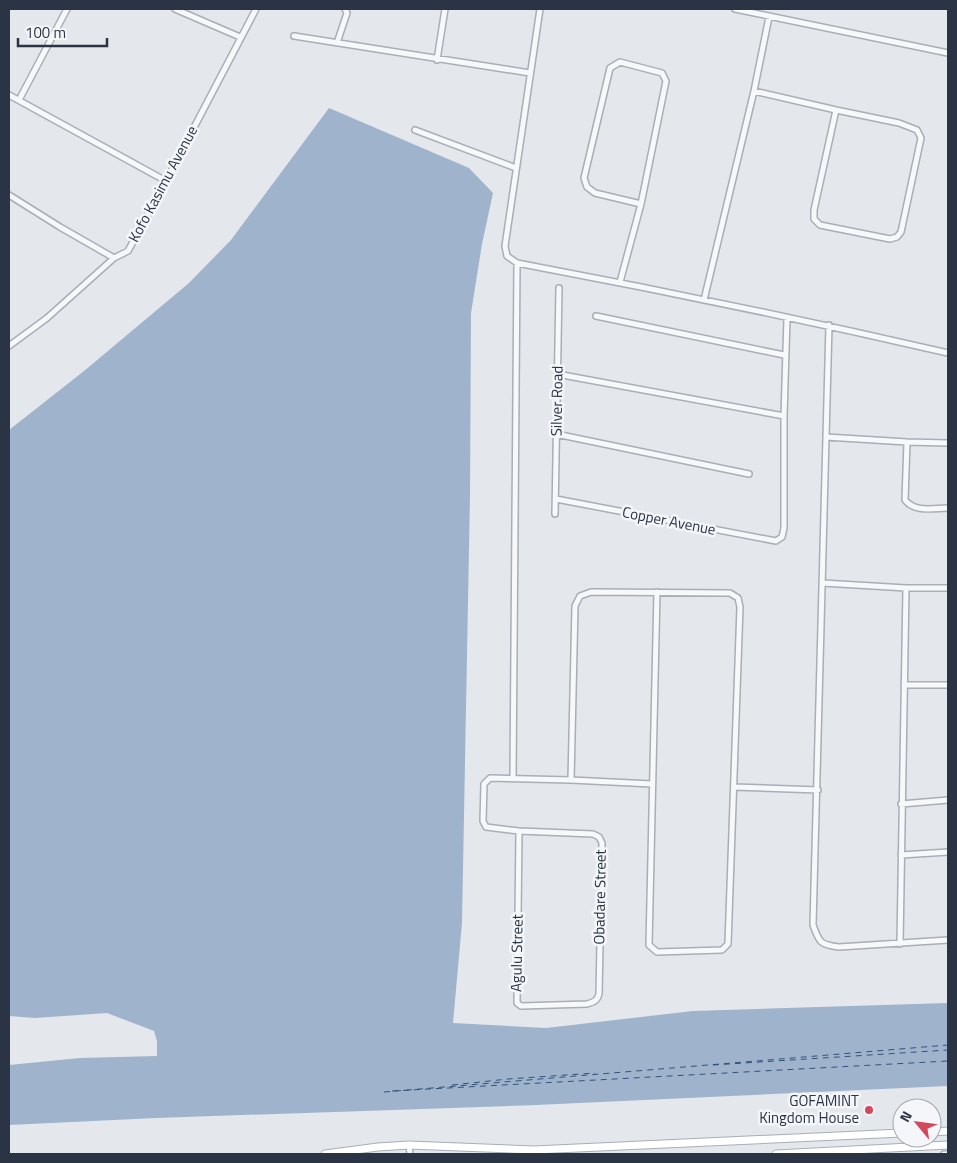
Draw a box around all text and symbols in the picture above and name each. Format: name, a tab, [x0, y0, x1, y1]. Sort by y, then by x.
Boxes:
scale bar	[18, 15, 106, 47]
text: 100 m	[25, 21, 66, 44]
street label: Kofo Kasimu Avenue	[122, 121, 203, 246]
street label: Silver Road	[544, 366, 569, 436]
street label: Copper Avenue	[620, 500, 718, 541]
street label: Obadare Street	[587, 848, 612, 945]
street label: Agulu Street	[504, 913, 529, 992]
place label: GOFAMINT Kingdom House	[759, 1089, 859, 1129]
north arrow	[892, 1098, 942, 1148]
marker: GOFAMINT Kingdom House	[863, 1104, 875, 1116]
text: N	[894, 1107, 917, 1126]

